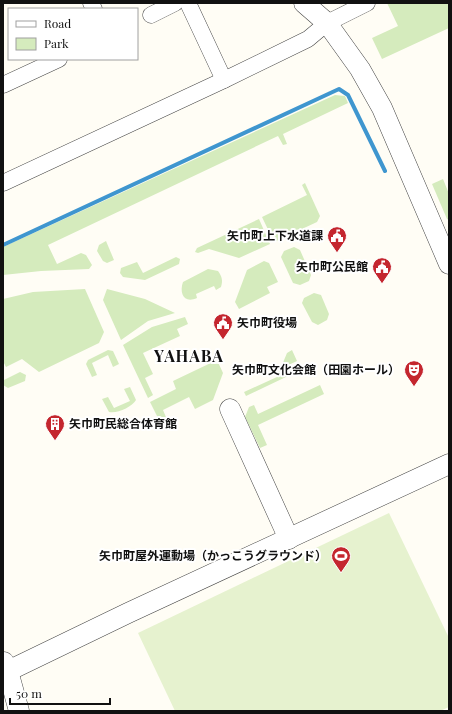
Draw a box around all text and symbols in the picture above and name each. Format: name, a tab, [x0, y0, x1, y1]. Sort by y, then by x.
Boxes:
legend	[8, 8, 138, 60]
text: Road	[44, 15, 71, 31]
text: Park	[44, 35, 69, 51]
public building icon: 矢巾町上下水道課	[326, 225, 348, 253]
place label: 矢巾町上下水道課	[227, 227, 323, 243]
public building icon: 矢巾町公民館	[371, 256, 393, 284]
place label: 矢巾町公民館	[296, 258, 368, 274]
public building icon: 矢巾町役場	[212, 312, 234, 340]
place label: 矢巾町役場	[237, 314, 297, 330]
district label: YAHABA	[153, 345, 224, 366]
theatre icon: 矢巾町文化会館（田園ホール）	[403, 359, 425, 387]
place label: 矢巾町文化会館（田園ホール）	[232, 361, 400, 377]
building icon: 矢巾町民総合体育館	[44, 413, 66, 441]
place label: 矢巾町民総合体育館	[69, 415, 177, 431]
sports icon: 矢巾町屋外運動場（かっこうグラウンド）	[330, 545, 352, 573]
place label: 矢巾町屋外運動場（かっこうグラウンド）	[99, 547, 327, 563]
scale bar	[10, 680, 110, 706]
text: 50 m	[16, 685, 42, 701]

